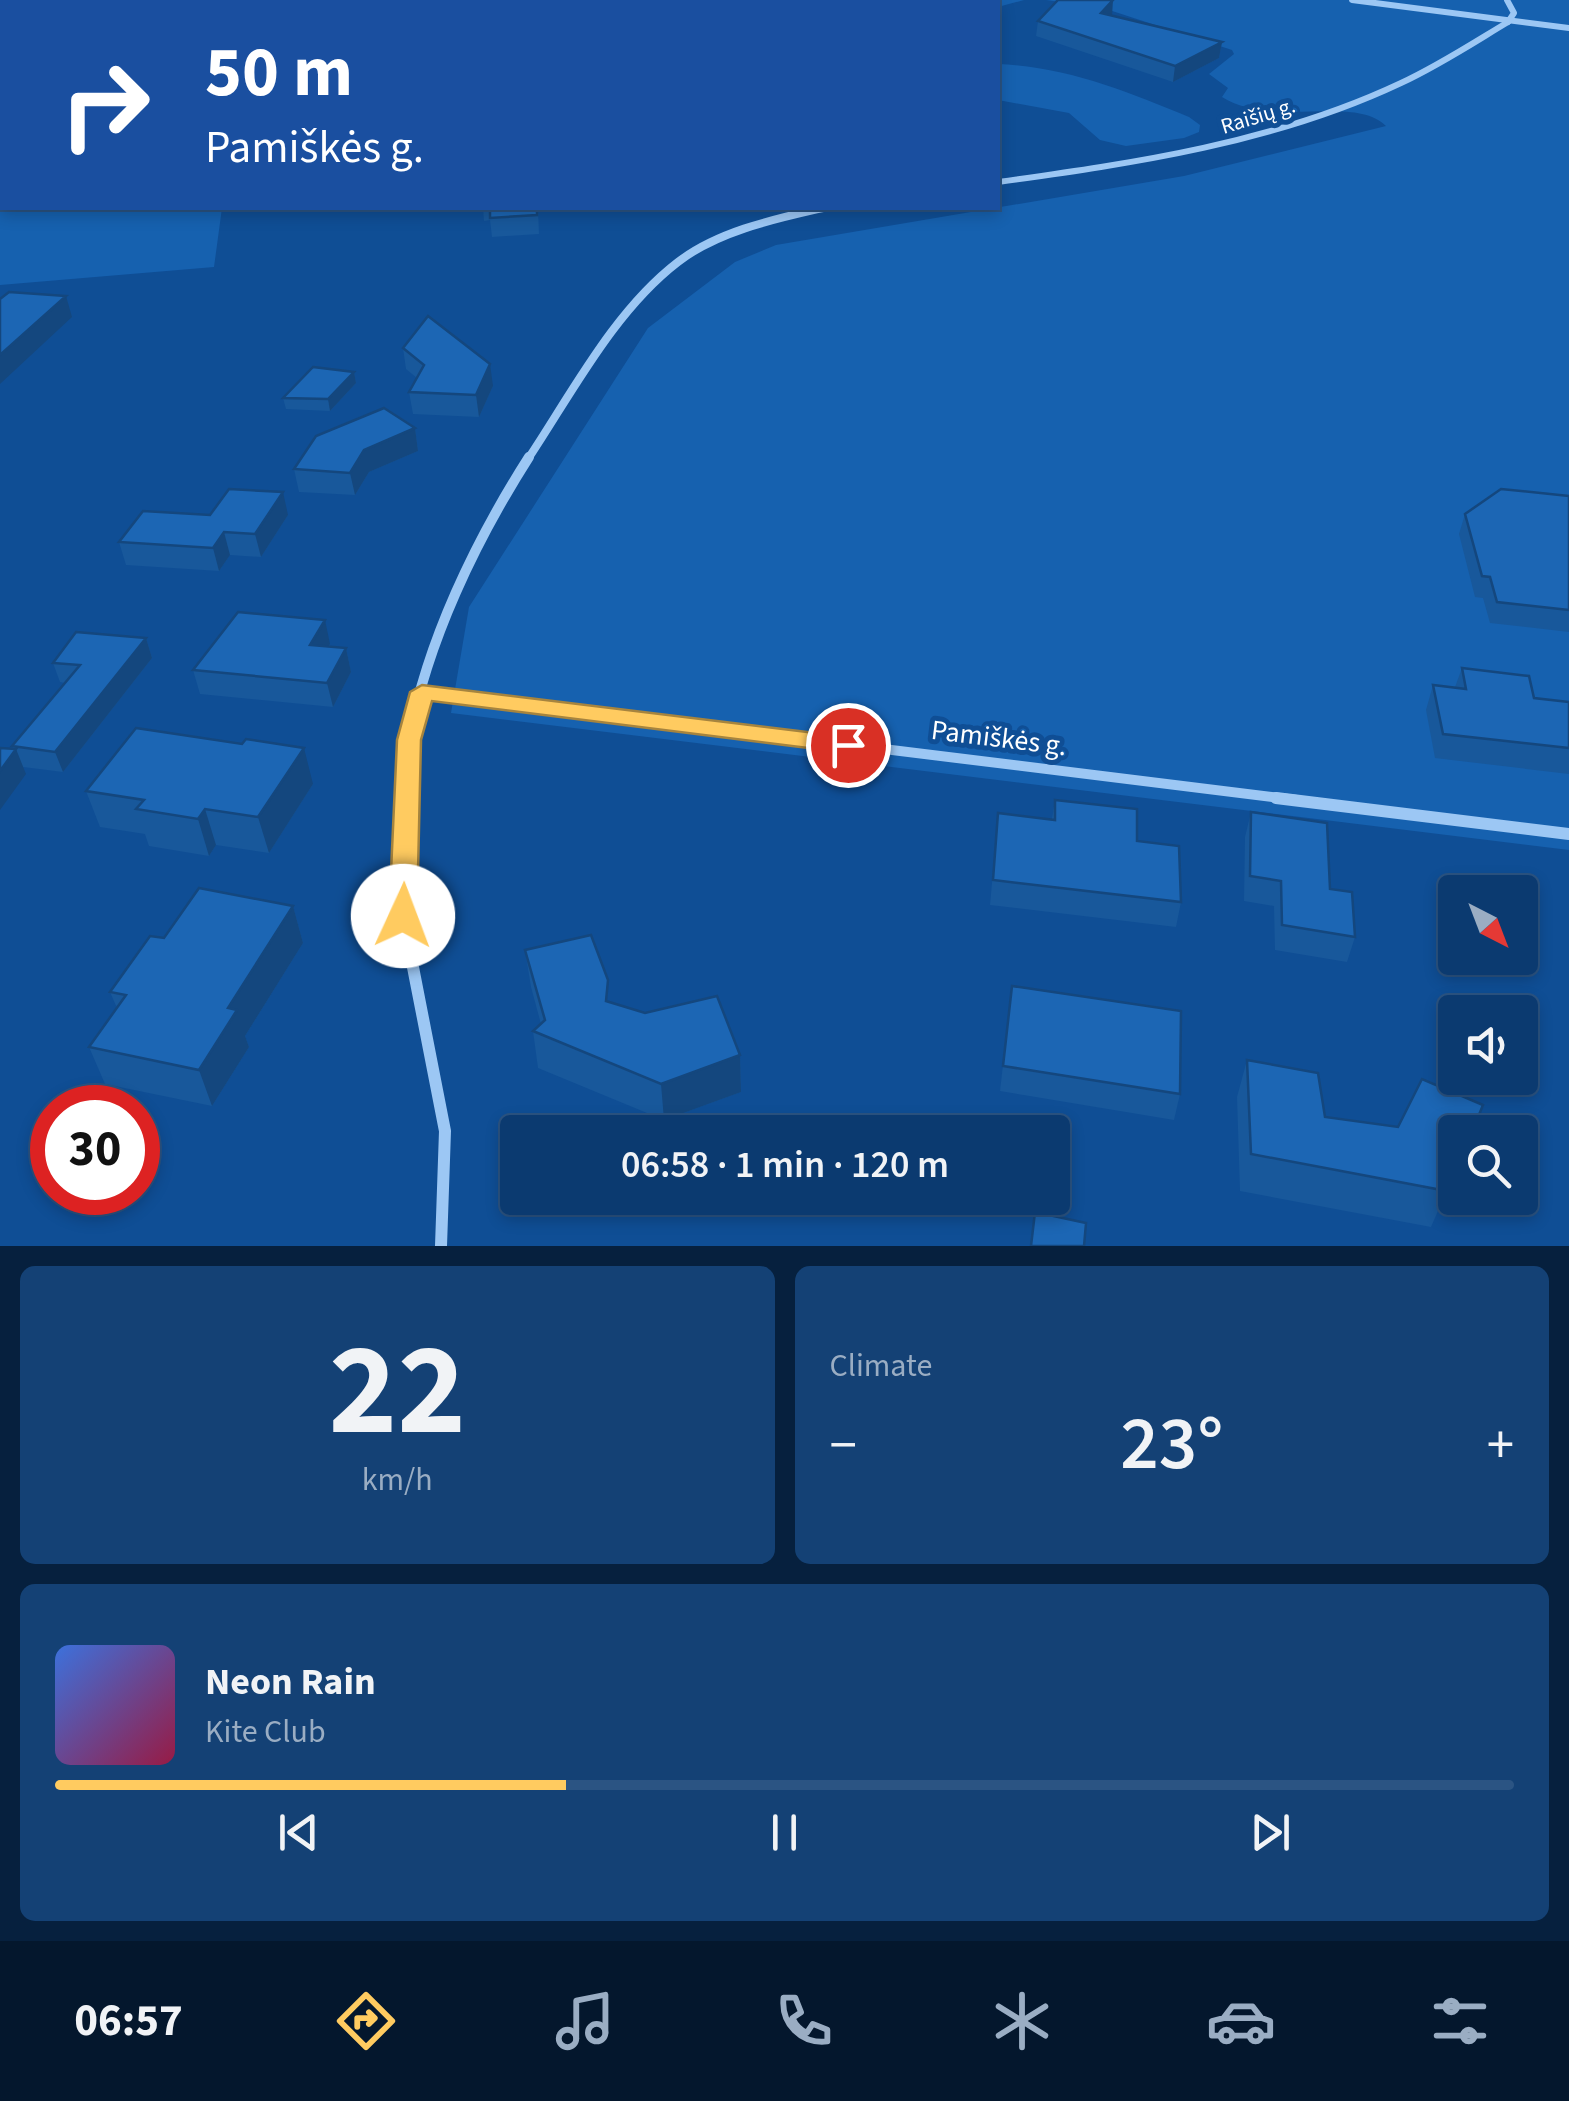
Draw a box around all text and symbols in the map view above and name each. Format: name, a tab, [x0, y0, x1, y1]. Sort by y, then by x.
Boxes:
text: 50 m	[205, 23, 353, 123]
icon: right	[40, 40, 170, 170]
street label: Raišių g.	[1217, 90, 1299, 142]
text: Pamiškės g.	[205, 116, 424, 180]
pin	[806, 703, 891, 788]
street label: Pamiškės g.	[929, 710, 1069, 766]
icon: arrive	[821, 718, 876, 773]
position arrow	[351, 864, 455, 968]
north arrow	[1438, 875, 1538, 975]
map controls	[1438, 875, 1538, 1215]
button: sound	[1438, 995, 1538, 1095]
speed limit sign: 30	[30, 1085, 160, 1215]
button: search	[1438, 1115, 1538, 1215]
text: 06:58 · 1 min · 120 m	[621, 1138, 949, 1192]
text: 22	[329, 1299, 466, 1484]
text: Climate	[830, 1343, 932, 1389]
text: 23°	[1120, 1391, 1223, 1498]
text: −	[830, 1407, 857, 1485]
text: +	[1487, 1407, 1514, 1485]
text: km/h	[362, 1457, 433, 1503]
text: Neon Rain	[205, 1655, 376, 1709]
text: Kite Club	[205, 1709, 326, 1755]
icon: previous	[271, 1805, 326, 1860]
icon: pause	[757, 1805, 812, 1860]
icon: next	[1243, 1805, 1298, 1860]
icon: directions	[331, 1986, 401, 2056]
icon: music	[550, 1986, 620, 2056]
icon: phone	[769, 1986, 839, 2056]
icon: climate	[987, 1986, 1057, 2056]
icon: car	[1206, 1986, 1276, 2056]
icon: filters	[1425, 1986, 1495, 2056]
text: 06:57	[74, 1989, 183, 2053]

